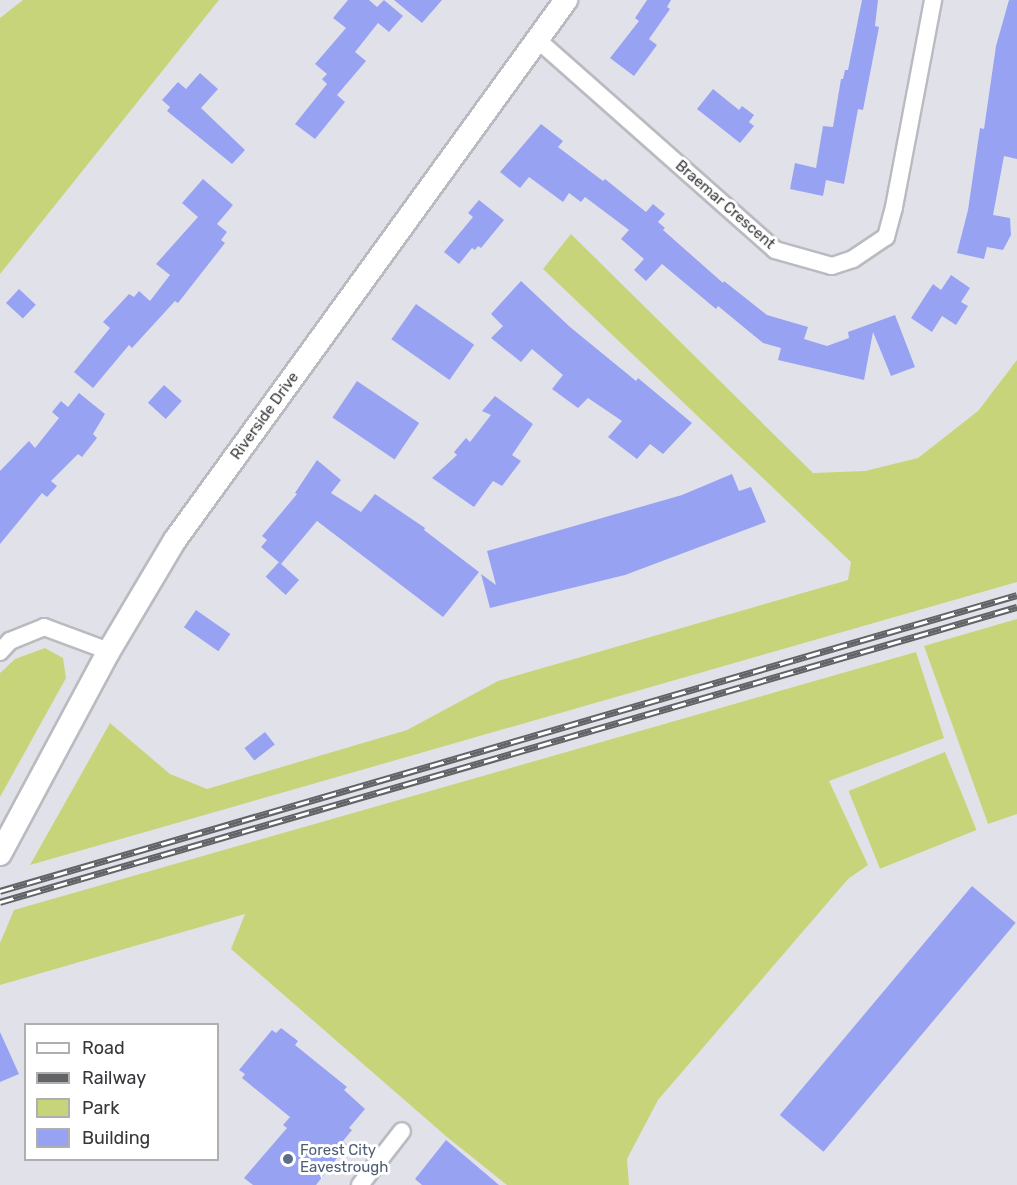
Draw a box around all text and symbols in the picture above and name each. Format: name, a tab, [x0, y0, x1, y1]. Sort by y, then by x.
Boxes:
street label: Braemar Crescent	[671, 157, 779, 253]
street label: Riverside Drive	[227, 369, 303, 463]
legend	[24, 1023, 219, 1161]
text: Road	[82, 1037, 125, 1059]
text: Railway	[82, 1067, 146, 1089]
text: Park	[82, 1097, 119, 1119]
text: Building	[82, 1127, 150, 1149]
place label: Forest City Eavestrough	[300, 1141, 388, 1176]
marker: Forest City Eavestrough	[281, 1152, 295, 1166]

